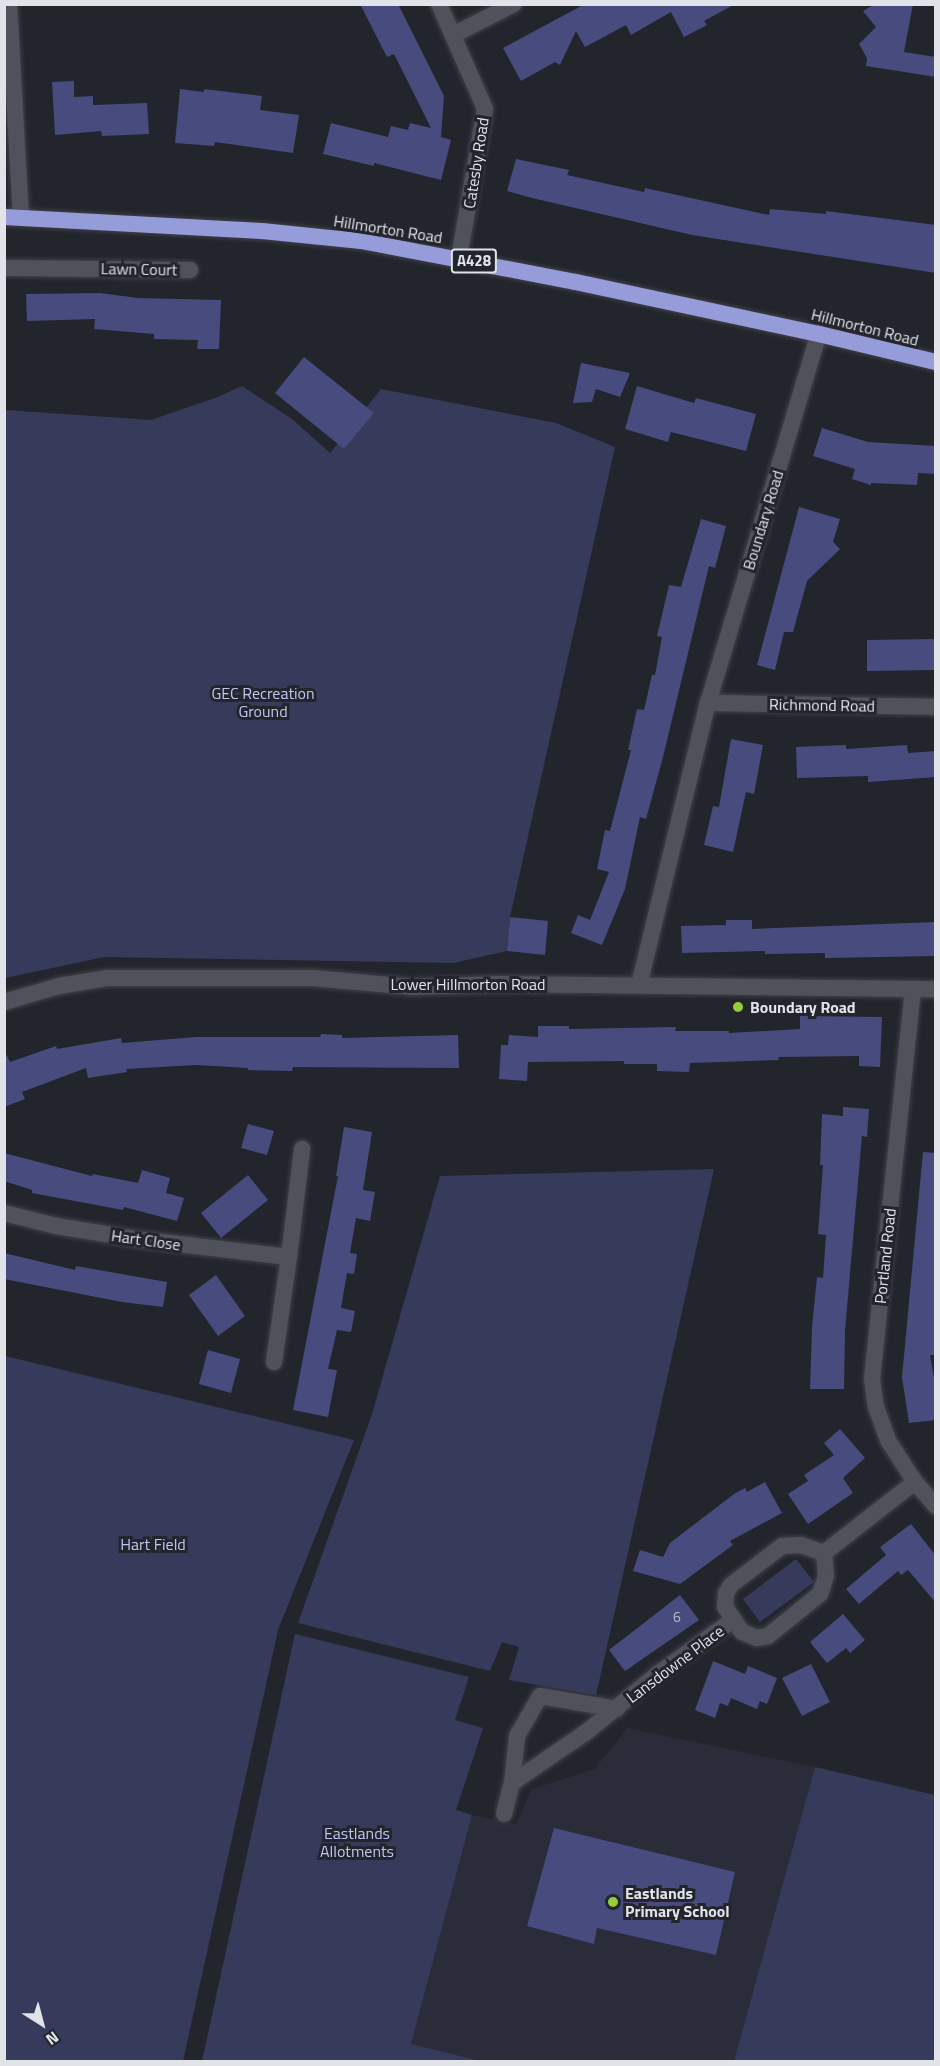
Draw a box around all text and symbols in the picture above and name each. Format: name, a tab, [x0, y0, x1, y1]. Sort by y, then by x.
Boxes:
street label: Catesby Road	[459, 116, 493, 210]
street label: Hillmorton Road	[332, 211, 444, 247]
road number: A428	[450, 249, 498, 273]
street label: Lawn Court	[101, 259, 177, 279]
street label: Hillmorton Road	[809, 304, 921, 350]
street label: Boundary Road	[739, 468, 787, 572]
park label: GEC Recreation Ground	[211, 683, 315, 721]
street label: Richmond Road	[769, 694, 875, 716]
street label: Lower Hillmorton Road	[390, 974, 546, 994]
place label: Boundary Road	[750, 997, 856, 1017]
marker: Boundary Road	[731, 1000, 745, 1014]
street label: Portland Road	[870, 1207, 900, 1305]
street label: Hart Close	[110, 1226, 182, 1254]
park label: Hart Field	[120, 1534, 186, 1554]
house number: 6	[673, 1609, 681, 1625]
street label: Lansdowne Place	[622, 1621, 728, 1707]
park label: Eastlands Allotments	[320, 1823, 394, 1861]
place label: Eastlands Primary School	[625, 1883, 730, 1921]
marker: Eastlands Primary School	[606, 1895, 620, 1909]
north arrow	[12, 1994, 72, 2054]
text: N	[41, 2026, 64, 2052]

